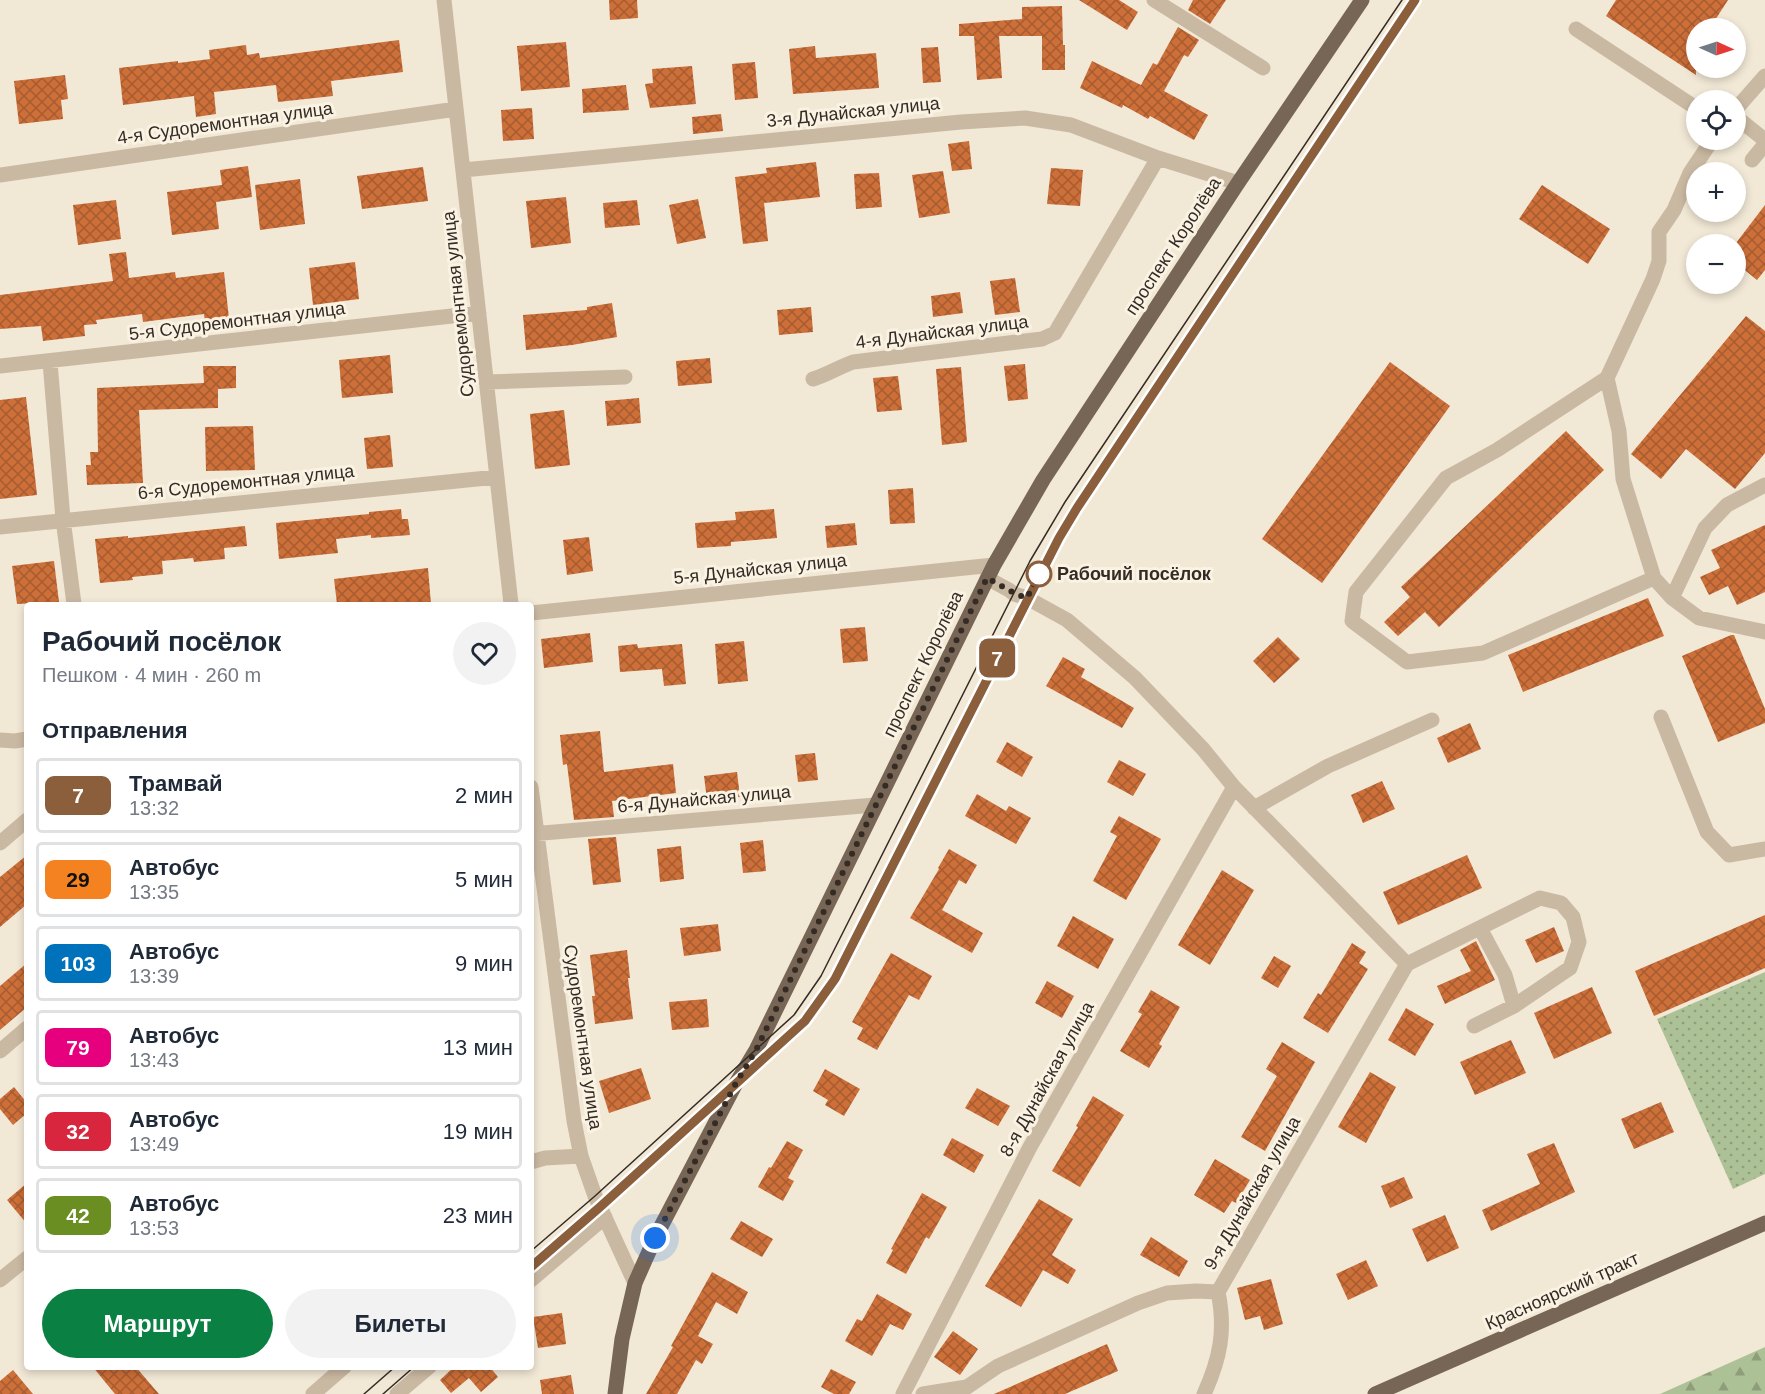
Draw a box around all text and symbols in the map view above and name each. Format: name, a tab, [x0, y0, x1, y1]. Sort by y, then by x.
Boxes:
north arrow	[1686, 18, 1746, 78]
map controls	[1686, 18, 1746, 294]
button: locate	[1686, 90, 1746, 150]
street label: 3-я Дунайская улица	[766, 93, 941, 131]
street label: 4-я Судоремонтная улица	[116, 98, 335, 148]
button: +	[1686, 162, 1746, 222]
street label: проспект Королёва	[1121, 173, 1225, 318]
street label: Судоремонтная улица	[438, 209, 478, 398]
button: −	[1686, 234, 1746, 294]
street label: 5-я Судоремонтная улица	[128, 298, 347, 344]
street label: 4-я Дунайская улица	[854, 311, 1030, 353]
street label: 6-я Судоремонтная улица	[137, 461, 356, 503]
street label: 5-я Дунайская улица	[673, 550, 848, 588]
marker: Рабочий посёлок	[1026, 561, 1052, 587]
place label: Рабочий посёлок	[1057, 564, 1212, 584]
street label: проспект Королёва	[879, 587, 967, 740]
button: heart	[453, 622, 516, 685]
text: Рабочий посёлок	[42, 626, 281, 657]
line badge: 7	[978, 638, 1016, 678]
text: 7	[991, 647, 1003, 670]
text: Пешком · 4 мин · 260 m	[42, 664, 261, 686]
text: Отправления	[42, 718, 188, 743]
text: Трамвай	[129, 771, 223, 796]
street label: 6-я Дунайская улица	[617, 781, 792, 817]
text: 2 мин	[455, 783, 513, 808]
text: 7	[72, 784, 84, 807]
text: 13:32	[129, 797, 179, 819]
text: Автобус	[129, 855, 219, 880]
text: 5 мин	[455, 867, 513, 892]
text: 29	[66, 868, 90, 891]
text: 13:35	[129, 881, 179, 903]
text: Автобус	[129, 939, 219, 964]
street label: Судоремонтная улица	[560, 943, 606, 1132]
text: 9 мин	[455, 951, 513, 976]
text: 103	[60, 952, 96, 975]
text: 13:39	[129, 965, 179, 987]
street label: 8-я Дунайская улица	[996, 997, 1098, 1160]
text: Автобус	[129, 1023, 219, 1048]
text: 13 мин	[443, 1035, 513, 1060]
text: 79	[66, 1036, 90, 1059]
text: 13:43	[129, 1049, 179, 1071]
text: Автобус	[129, 1107, 219, 1132]
street label: 9-я Дунайская улица	[1200, 1112, 1305, 1273]
text: 19 мин	[443, 1119, 513, 1144]
text: 32	[66, 1120, 90, 1143]
text: 13:49	[129, 1133, 179, 1155]
text: Автобус	[129, 1191, 219, 1216]
text: 23 мин	[443, 1203, 513, 1228]
text: 42	[66, 1204, 90, 1227]
text: 13:53	[129, 1217, 179, 1239]
your location	[640, 1223, 670, 1253]
street label: Красноярский тракт	[1482, 1248, 1642, 1334]
button: Маршрут	[42, 1289, 273, 1358]
button: Билеты	[285, 1289, 516, 1358]

